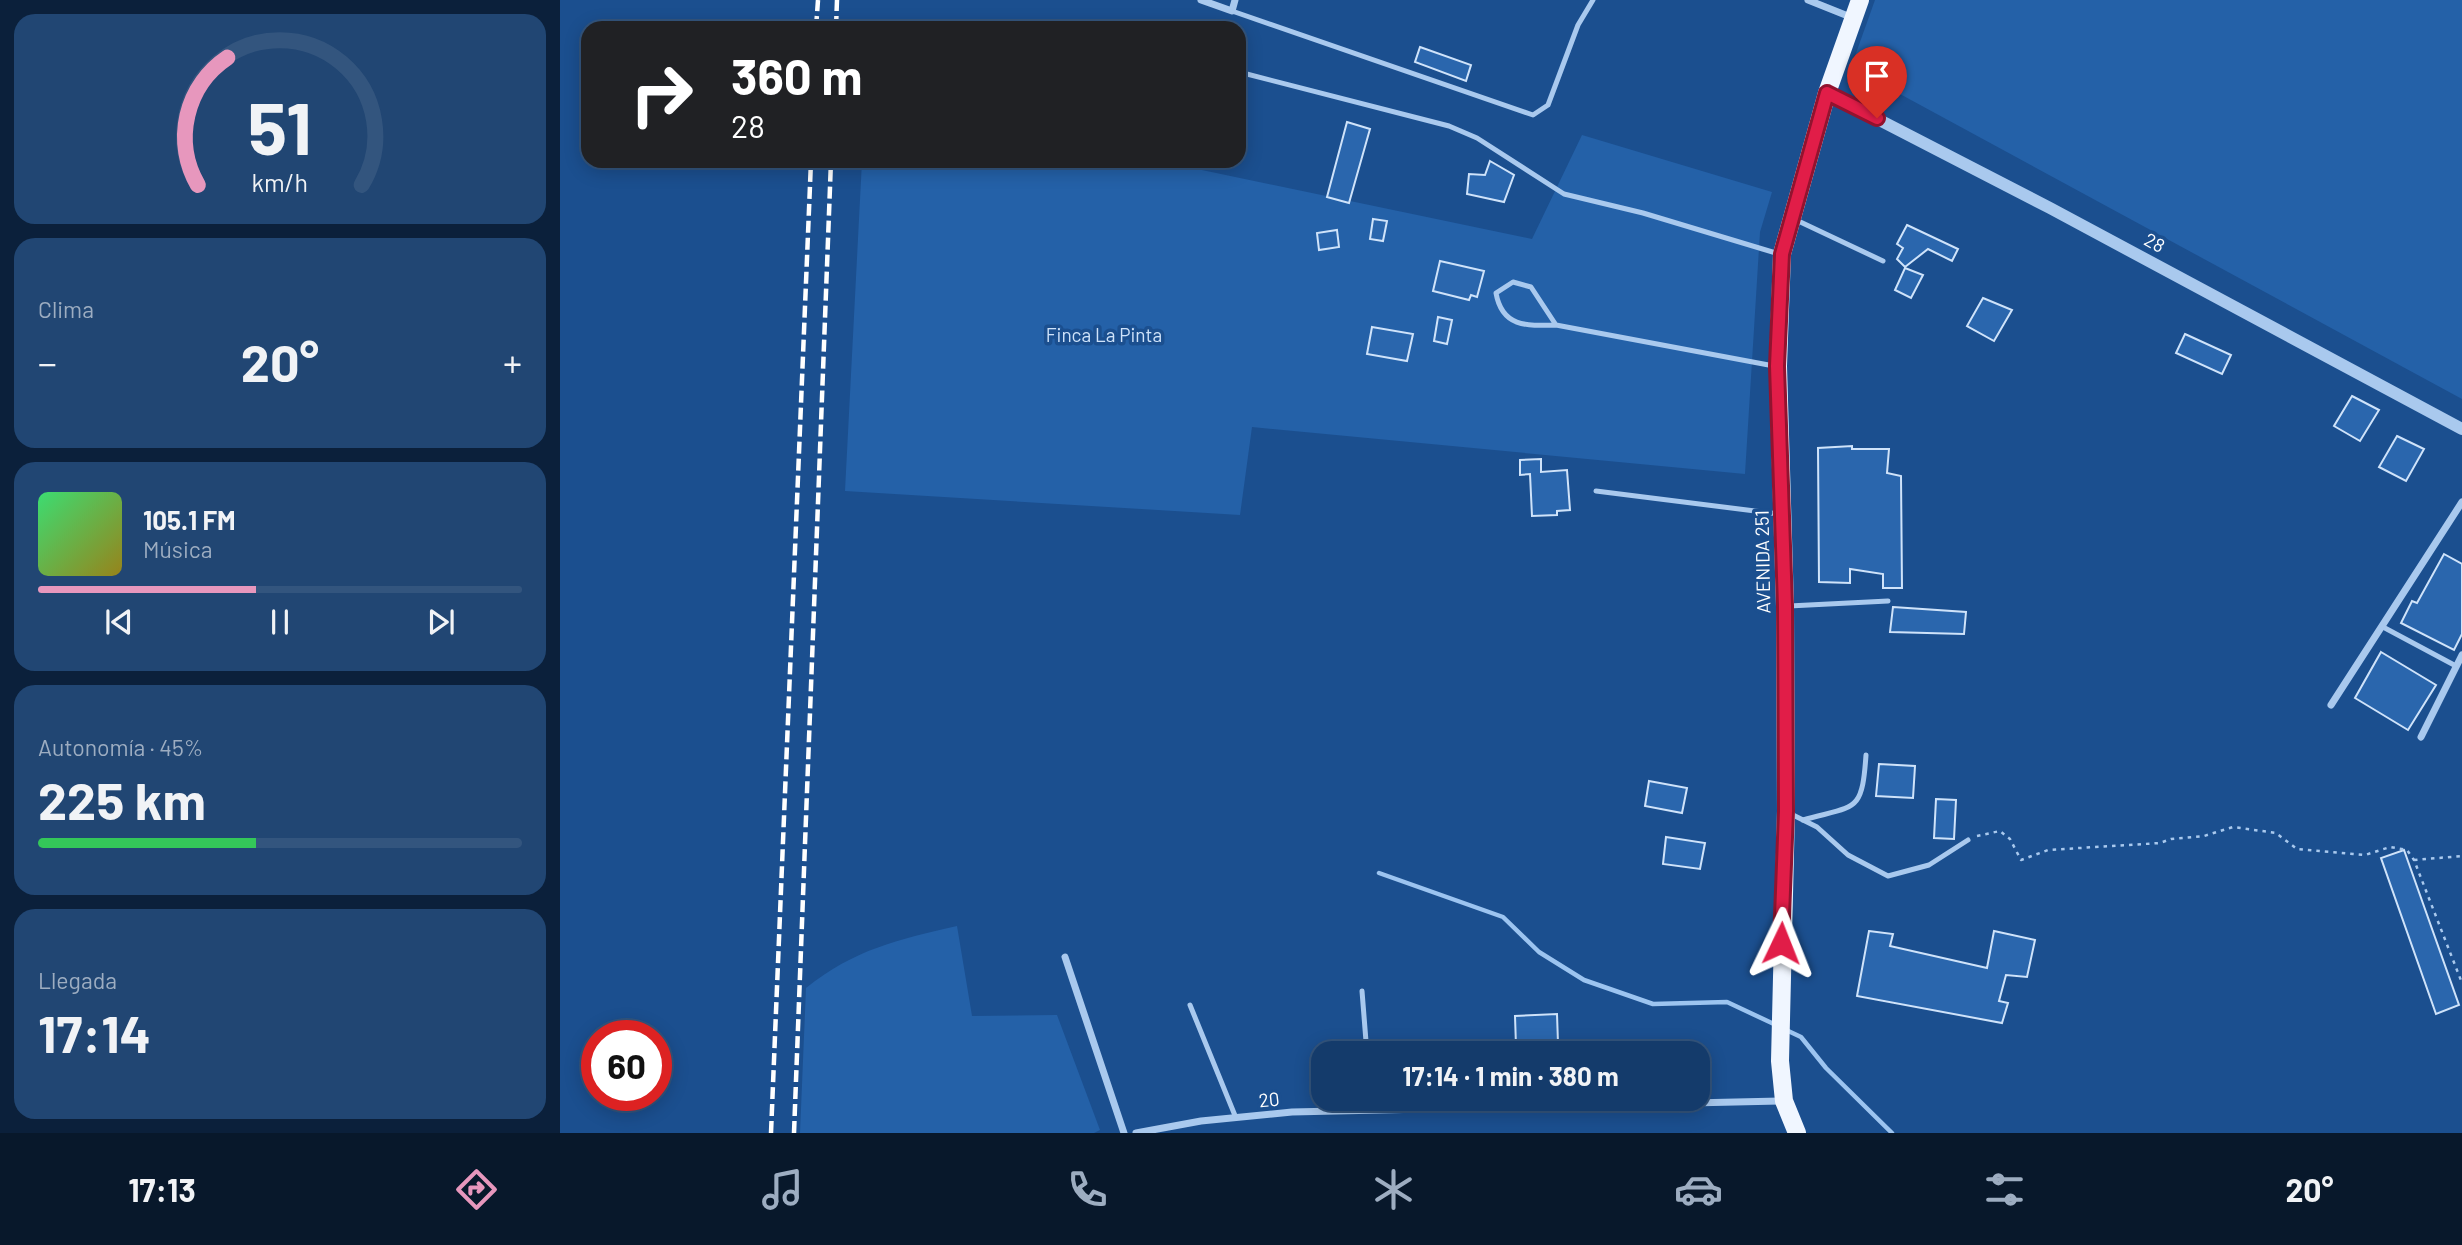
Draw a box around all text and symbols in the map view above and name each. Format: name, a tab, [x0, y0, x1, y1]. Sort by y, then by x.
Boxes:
text: 360 m	[731, 46, 862, 105]
pin	[1847, 46, 1907, 118]
icon: right	[616, 49, 707, 140]
icon: arrive	[1858, 57, 1896, 95]
text: 51	[248, 82, 312, 170]
text: 28	[731, 106, 765, 144]
text: km/h	[252, 167, 308, 197]
street label: 28	[2141, 227, 2169, 257]
text: Clima	[38, 295, 94, 323]
park label: Finca La Pinta	[1046, 323, 1162, 346]
text: 20°	[241, 330, 319, 392]
text: −	[38, 339, 57, 385]
text: +	[503, 339, 522, 385]
text: 105.1 FM	[143, 504, 236, 535]
street label: AVENIDA 251	[1750, 510, 1774, 614]
text: Música	[143, 535, 212, 563]
icon: previous	[100, 603, 138, 641]
icon: pause	[261, 603, 299, 641]
icon: next	[422, 603, 460, 641]
text: Autonomía · 45%	[38, 733, 203, 761]
text: 225 km	[38, 768, 206, 830]
position arrow	[1744, 906, 1818, 980]
text: Llegada	[38, 966, 117, 994]
text: 17:14	[38, 1001, 151, 1063]
speed limit sign: 60	[581, 1020, 672, 1111]
text: 17:14 · 1 min · 380 m	[1402, 1060, 1619, 1091]
street label: 20	[1257, 1086, 1281, 1112]
icon: directions	[452, 1165, 501, 1214]
icon: music	[758, 1165, 807, 1214]
icon: phone	[1063, 1165, 1112, 1214]
icon: climate	[1369, 1165, 1418, 1214]
icon: car	[1674, 1165, 1723, 1214]
icon: filters	[1980, 1165, 2029, 1214]
text: 17:13	[128, 1170, 196, 1208]
text: 20°	[2285, 1170, 2334, 1208]

